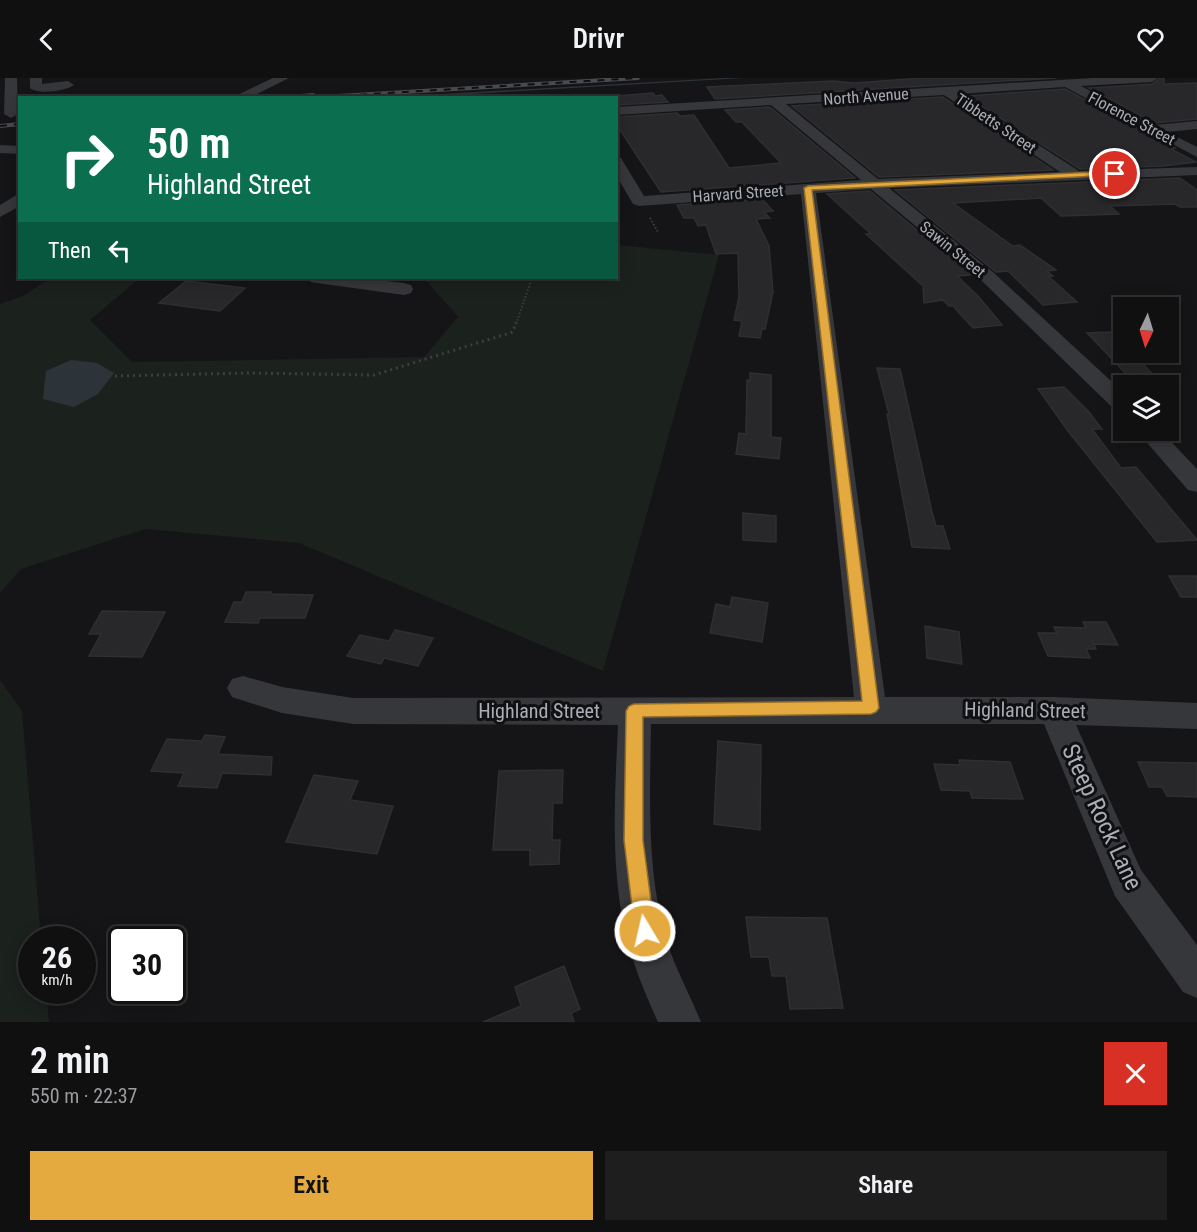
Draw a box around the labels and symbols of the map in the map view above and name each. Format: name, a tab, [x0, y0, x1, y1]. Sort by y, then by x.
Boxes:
street label: North Avenue	[823, 84, 909, 109]
street label: Florence Street	[1085, 88, 1179, 149]
street label: Tibbetts Street	[952, 89, 1040, 157]
pin	[1089, 148, 1140, 199]
street label: Harvard Street	[692, 181, 784, 206]
street label: Sawin Street	[916, 217, 990, 282]
north arrow	[1113, 297, 1179, 363]
street label: Highland Street	[964, 697, 1086, 723]
street label: Highland Street	[478, 699, 600, 723]
street label: Steep Rock Lane	[1056, 740, 1148, 894]
position arrow	[613, 899, 677, 963]
speed limit sign: 30	[108, 926, 186, 1004]

